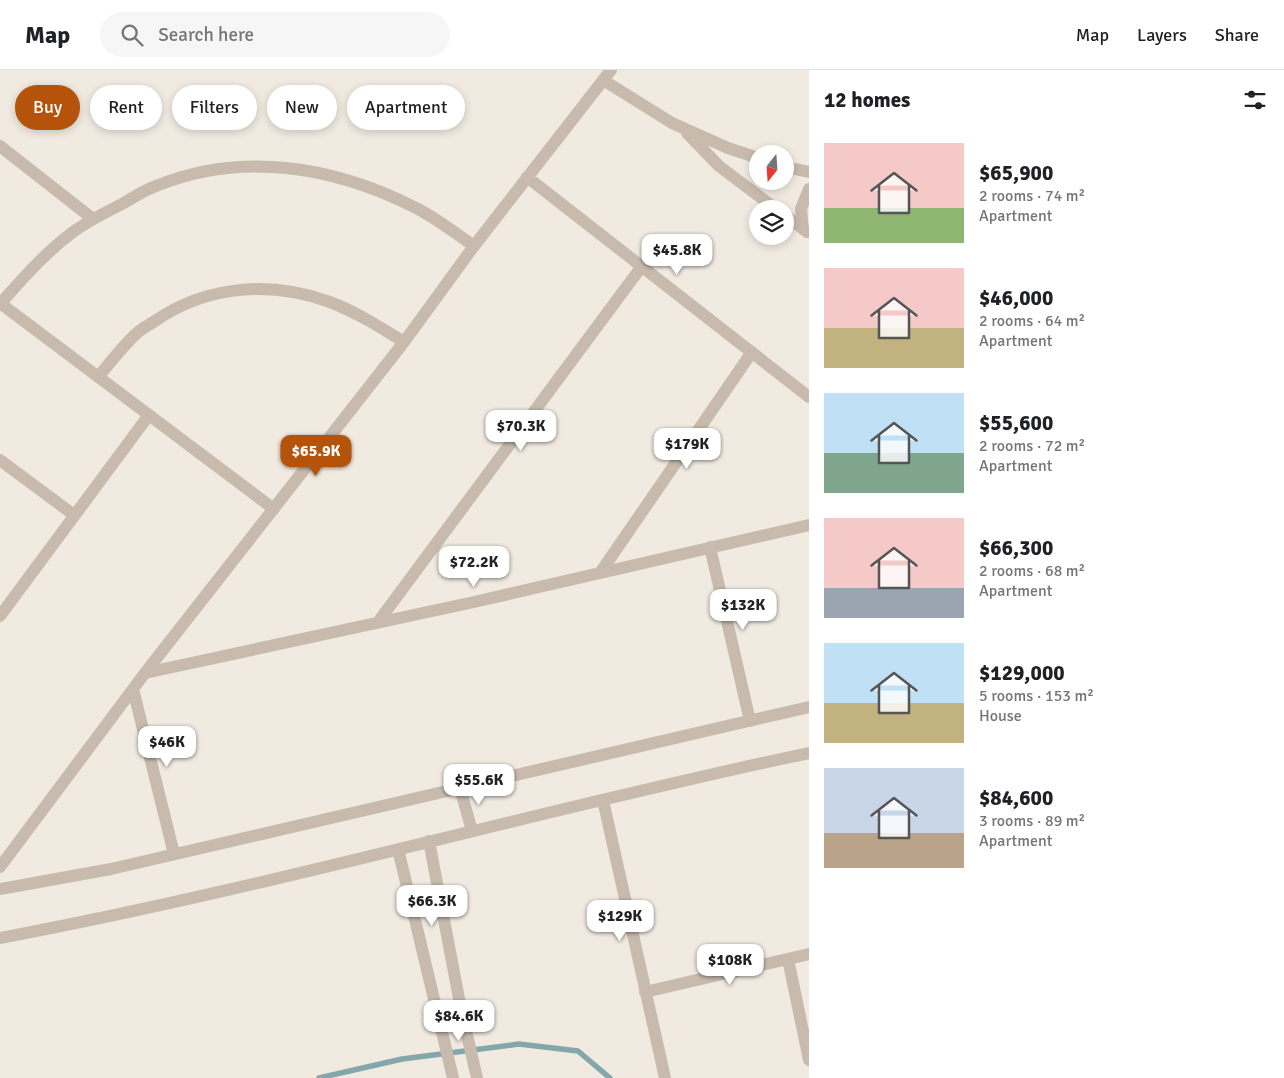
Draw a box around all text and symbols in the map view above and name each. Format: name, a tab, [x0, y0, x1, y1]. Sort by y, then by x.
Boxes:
search box	[100, 12, 450, 57]
text: Map	[25, 20, 70, 50]
icon: search	[118, 21, 146, 49]
text: Search here	[158, 23, 254, 47]
text: Map	[1076, 24, 1109, 46]
text: Layers	[1137, 24, 1187, 46]
text: Share	[1215, 24, 1259, 46]
chip: Buy	[15, 85, 80, 130]
chip: Rent	[90, 85, 162, 130]
chip: Filters	[172, 85, 257, 130]
chip: New	[267, 85, 337, 130]
chip: Apartment	[347, 85, 465, 130]
icon: filters	[1241, 86, 1269, 114]
text: 12 homes	[824, 87, 910, 113]
north arrow	[749, 145, 794, 190]
map controls	[749, 145, 794, 245]
text: $65,900	[979, 160, 1053, 186]
icon: home	[864, 163, 924, 223]
text: 2 rooms · 74 m²	[979, 186, 1085, 206]
button: layers	[749, 200, 794, 245]
text: Apartment	[979, 206, 1052, 226]
pin: $45.8K	[636, 234, 718, 276]
text: $45.8K	[652, 240, 702, 260]
text: $46,000	[979, 285, 1053, 311]
icon: home	[864, 288, 924, 348]
text: 2 rooms · 64 m²	[979, 311, 1085, 331]
text: Apartment	[979, 331, 1052, 351]
pin: $70.3K	[480, 410, 562, 452]
text: $55,600	[979, 410, 1053, 436]
icon: home	[864, 413, 924, 473]
text: $70.3K	[496, 416, 546, 436]
pin: $179K	[652, 428, 722, 470]
pin: $65.9K	[275, 434, 357, 477]
text: $179K	[665, 434, 709, 454]
text: 2 rooms · 72 m²	[979, 436, 1085, 456]
text: $65.9K	[291, 441, 341, 461]
text: Apartment	[979, 456, 1052, 476]
text: $66,300	[979, 535, 1053, 561]
icon: home	[864, 538, 924, 598]
pin: $72.2K	[433, 546, 515, 588]
text: $72.2K	[449, 552, 499, 572]
text: 2 rooms · 68 m²	[979, 561, 1085, 581]
text: Apartment	[979, 581, 1052, 601]
pin: $132K	[708, 588, 778, 631]
text: $132K	[721, 595, 765, 615]
text: $129,000	[979, 660, 1065, 686]
icon: home	[864, 663, 924, 723]
text: 5 rooms · 153 m²	[979, 686, 1094, 706]
text: House	[979, 706, 1022, 726]
pin: $46K	[137, 726, 197, 768]
text: $46K	[149, 732, 185, 752]
pin: $55.6K	[438, 764, 520, 806]
text: $55.6K	[454, 770, 504, 790]
text: $84,600	[979, 785, 1053, 811]
icon: home	[864, 788, 924, 848]
text: 3 rooms · 89 m²	[979, 811, 1085, 831]
text: Apartment	[979, 831, 1052, 851]
pin: $66.3K	[391, 884, 473, 927]
text: $66.3K	[407, 891, 457, 911]
pin: $129K	[585, 900, 655, 942]
text: $129K	[598, 906, 642, 926]
pin: $108K	[695, 944, 765, 986]
text: $108K	[708, 950, 752, 970]
pin: $84.6K	[418, 1000, 500, 1042]
text: $84.6K	[434, 1006, 484, 1026]

